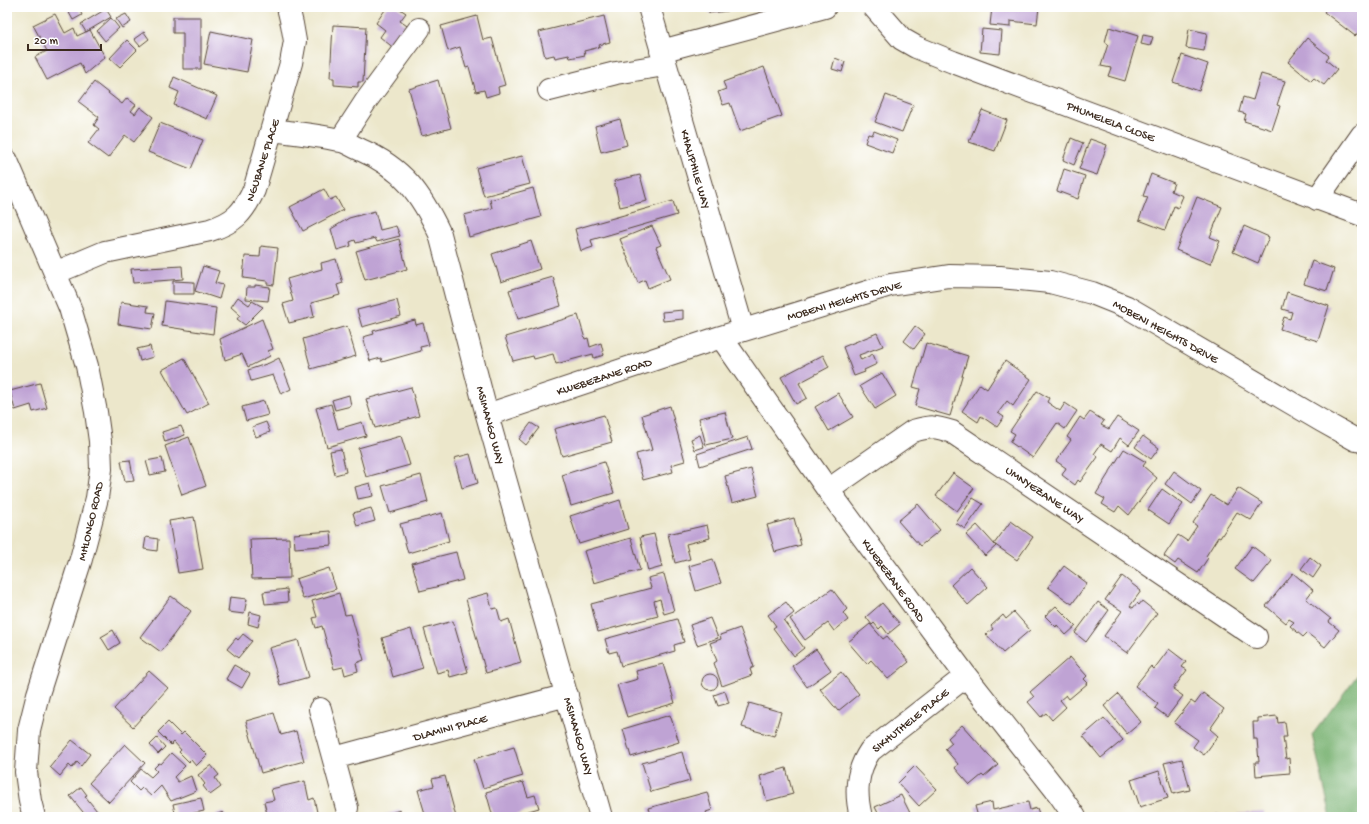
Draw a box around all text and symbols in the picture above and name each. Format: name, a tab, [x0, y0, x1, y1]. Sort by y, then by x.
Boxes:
scale bar	[28, 26, 101, 52]
text: 20 m	[34, 35, 59, 49]
street label: PHUMELELA CLOSE	[1063, 99, 1157, 146]
street label: NGUBANE PLACE	[244, 117, 284, 204]
street label: KHALIPHILE WAY	[676, 128, 712, 211]
street label: MOBENI HEIGHTS DRIVE	[786, 279, 904, 325]
street label: MOBENI HEIGHTS DRIVE	[1110, 298, 1221, 368]
street label: KWEBEZANE ROAD	[555, 356, 654, 400]
street label: MSIMANGO WAY	[472, 385, 506, 467]
street label: UMNYEZANE WAY	[1002, 464, 1086, 527]
street label: MHLONGO ROAD	[76, 480, 108, 562]
street label: KWEBEZANE ROAD	[858, 537, 927, 626]
street label: SIKHUTHELE PLACE	[870, 686, 953, 757]
street label: MSIMANGO WAY	[559, 696, 595, 778]
street label: DLAMINI PLACE	[411, 712, 490, 746]

